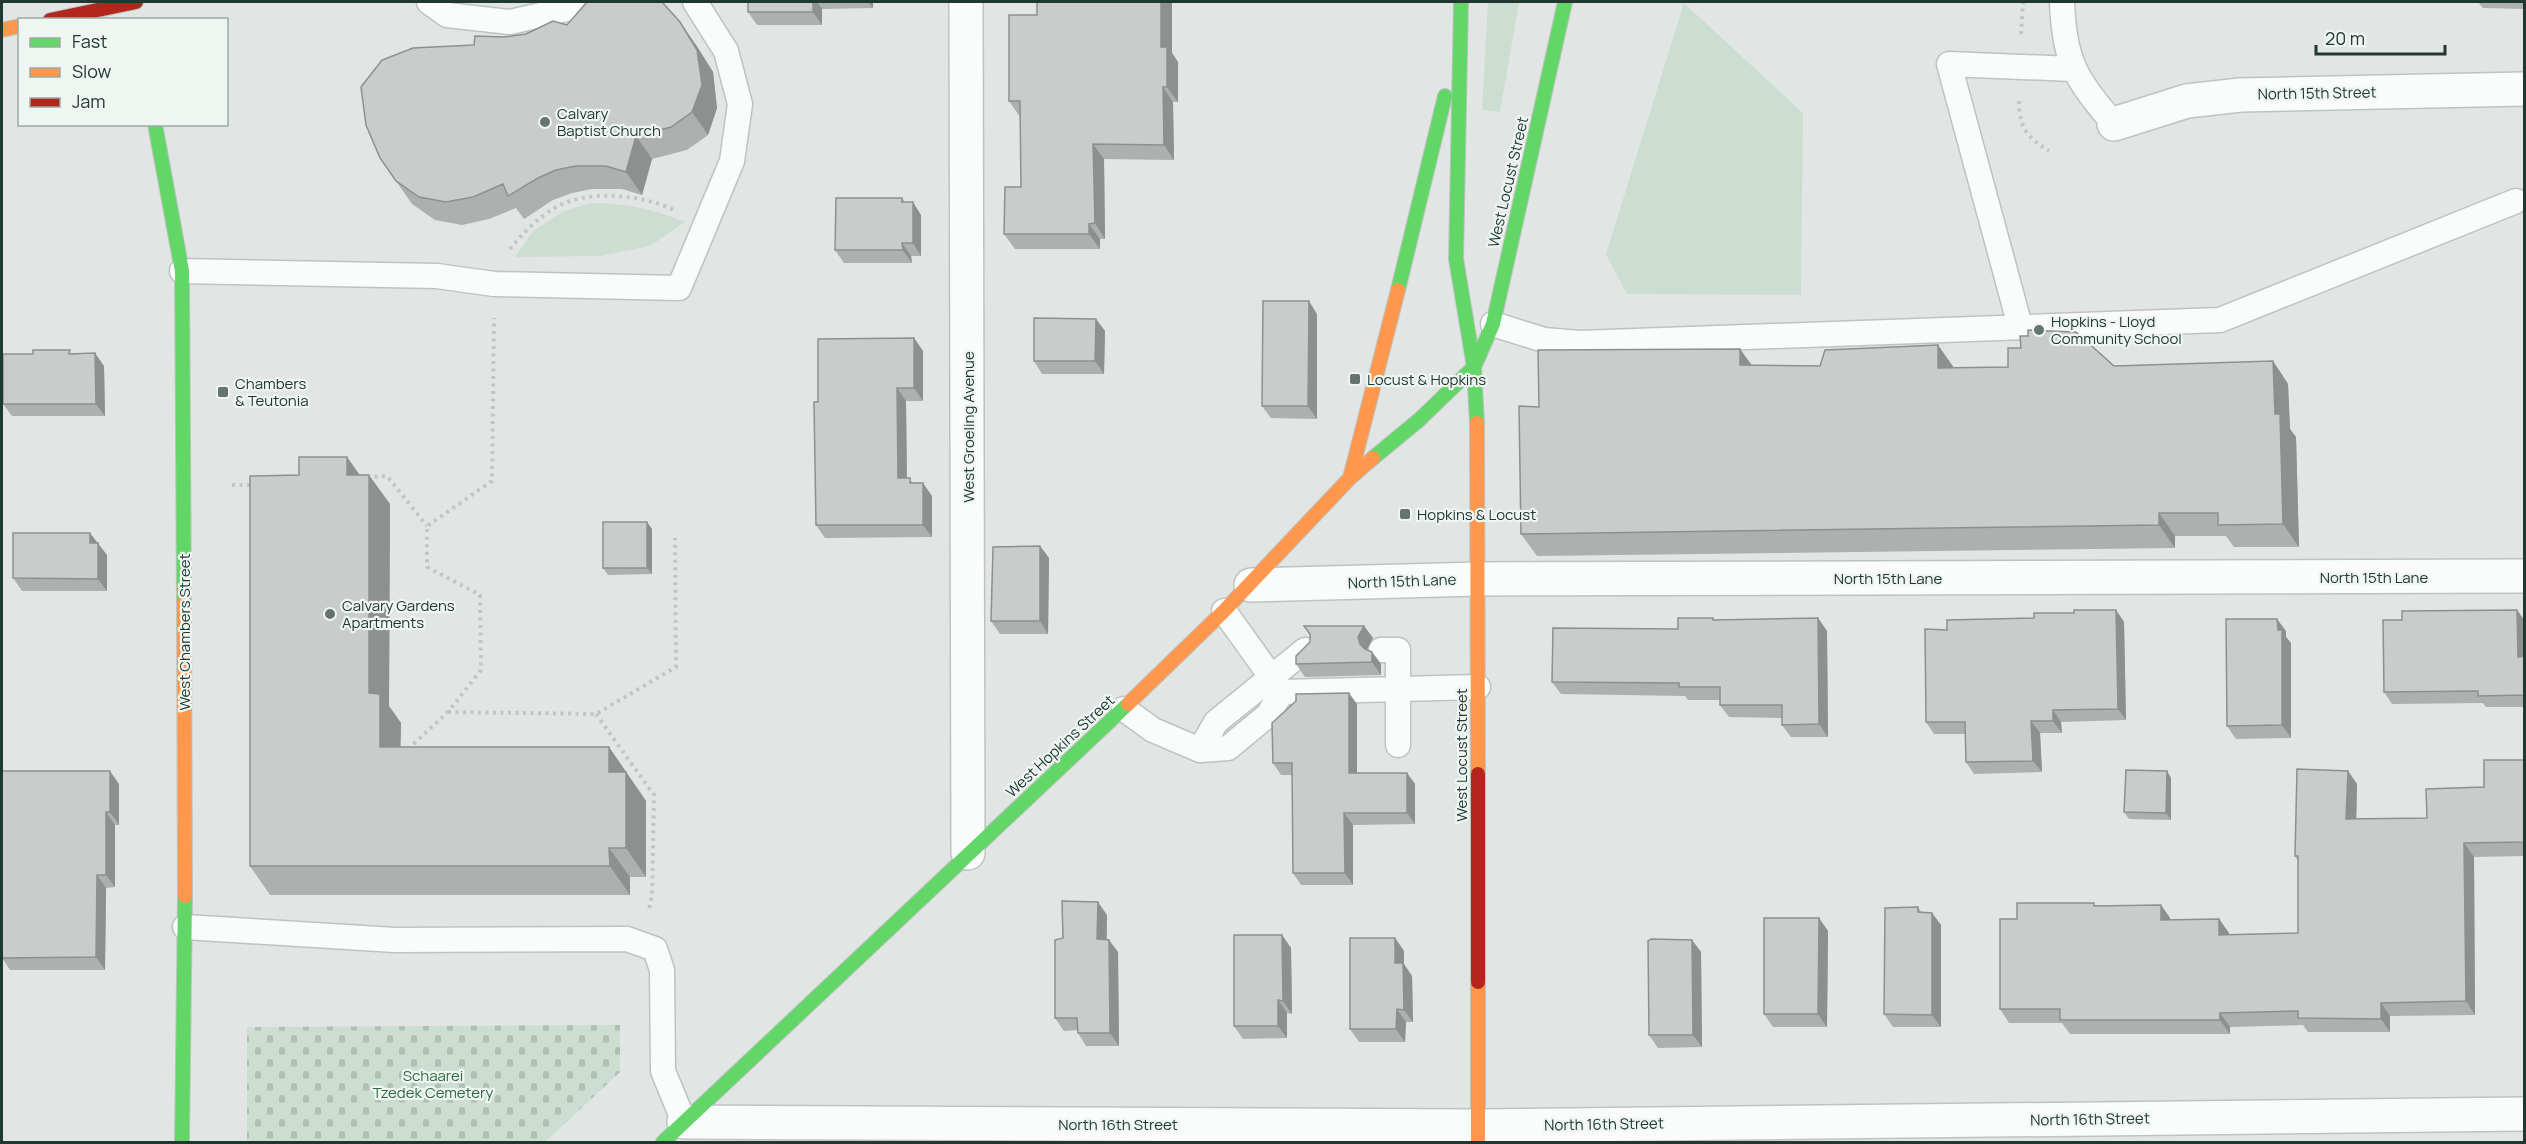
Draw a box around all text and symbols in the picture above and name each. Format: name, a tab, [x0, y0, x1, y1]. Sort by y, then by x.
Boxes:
legend	[18, 18, 228, 126]
scale bar	[2316, 18, 2445, 56]
text: 20 m	[2325, 26, 2365, 50]
text: Fast	[72, 29, 107, 53]
text: Slow	[72, 59, 112, 83]
street label: North 15th Street	[2257, 81, 2377, 105]
text: Jam	[72, 89, 106, 113]
place label: Calvary Baptist Church	[557, 103, 661, 141]
marker: Calvary Baptist Church	[538, 115, 552, 129]
street label: West Locust Street	[1483, 115, 1533, 249]
place label: Hopkins - Lloyd Community School	[2051, 311, 2182, 349]
marker: Hopkins - Lloyd Community School	[2032, 323, 2046, 337]
street label: West Groeling Avenue	[958, 351, 979, 503]
place label: Locust & Hopkins	[1367, 369, 1486, 390]
marker: Locust & Hopkins	[1348, 372, 1362, 386]
place label: Chambers & Teutonia	[235, 373, 309, 411]
marker: Chambers & Teutonia	[216, 385, 230, 399]
place label: Hopkins & Locust	[1417, 504, 1536, 525]
marker: Hopkins & Locust	[1398, 507, 1412, 521]
street label: West Chambers Street	[174, 553, 195, 711]
street label: North 15th Lane	[2320, 567, 2428, 588]
street label: North 15th Lane	[1834, 568, 1942, 589]
street label: North 15th Lane	[1347, 569, 1457, 593]
place label: Calvary Gardens Apartments	[342, 595, 455, 633]
marker: Calvary Gardens Apartments	[323, 607, 337, 621]
street label: West Locust Street	[1451, 688, 1472, 822]
street label: West Hopkins Street	[1001, 690, 1119, 802]
park label: Schaarei Tzedek Cemetery	[373, 1065, 493, 1103]
street label: North 16th Street	[2030, 1107, 2150, 1131]
street label: North 16th Street	[1544, 1112, 1664, 1136]
street label: North 16th Street	[1058, 1114, 1178, 1135]

